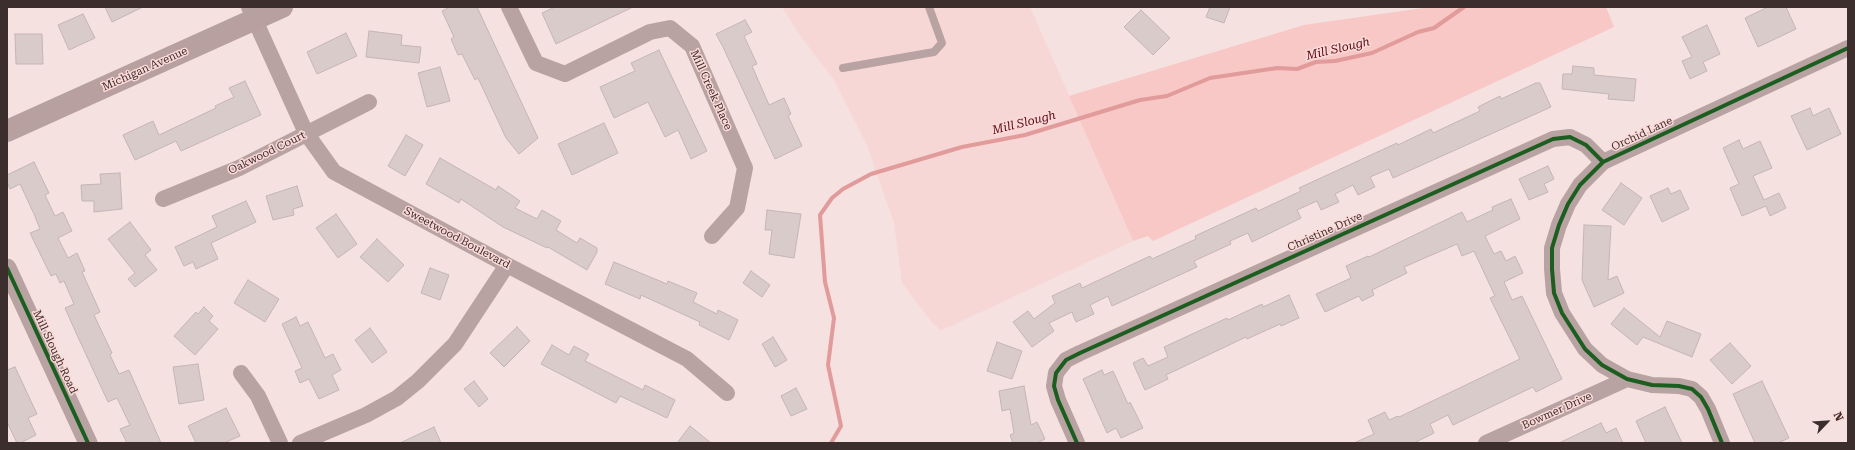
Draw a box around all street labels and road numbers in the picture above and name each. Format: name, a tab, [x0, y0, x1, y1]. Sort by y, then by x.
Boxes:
street label: Michigan Avenue	[100, 44, 190, 94]
street label: Mill Creek Place	[687, 48, 735, 132]
street label: Orchid Lane	[1609, 114, 1675, 154]
street label: Oakwood Court	[226, 129, 308, 177]
street label: Sweetwood Boulevard	[402, 204, 512, 272]
street label: Christine Drive	[1286, 210, 1364, 254]
street label: Mill Slough Road	[30, 308, 80, 396]
street label: Bowmer Drive	[1520, 390, 1594, 432]

